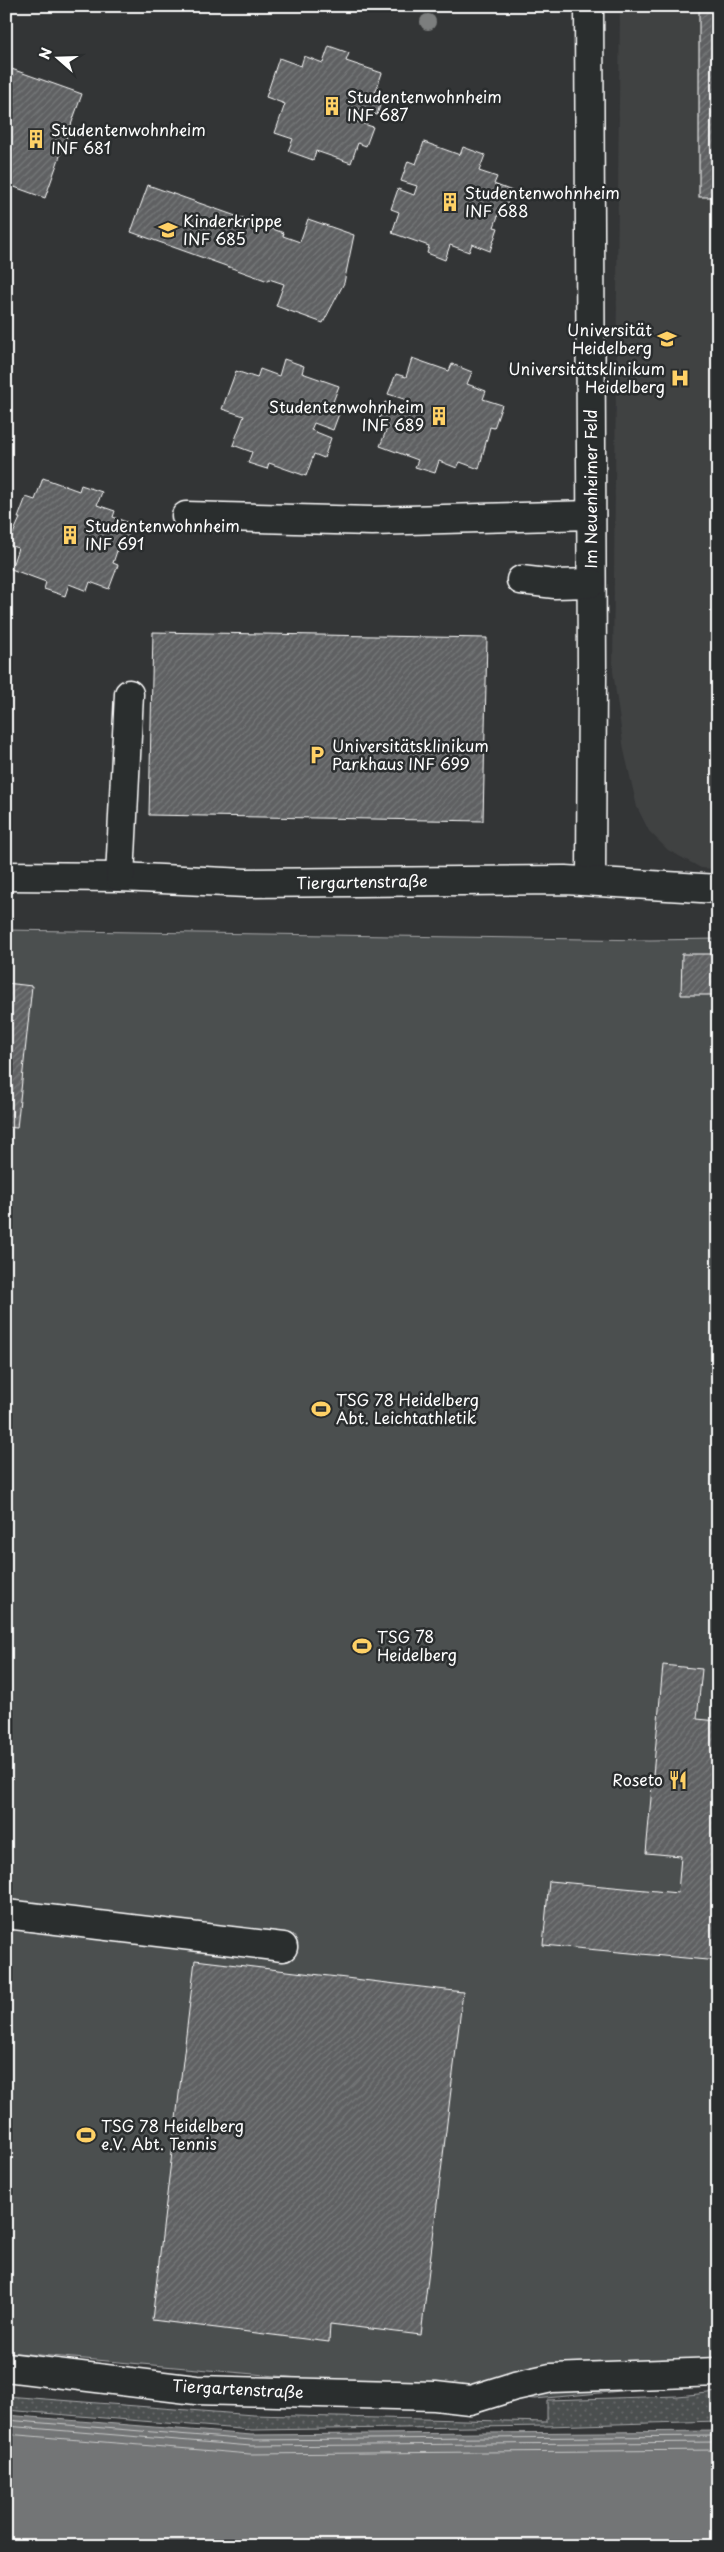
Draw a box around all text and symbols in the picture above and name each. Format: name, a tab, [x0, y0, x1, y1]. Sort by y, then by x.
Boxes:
north arrow	[32, 32, 82, 82]
text: N	[34, 45, 57, 62]
place label: Studentenwohnheim INF 687	[347, 84, 502, 126]
building icon: Studentenwohnheim INF 687	[321, 95, 343, 117]
place label: Studentenwohnheim INF 681	[51, 117, 206, 159]
building icon: Studentenwohnheim INF 681	[25, 128, 47, 150]
place label: Studentenwohnheim INF 688	[465, 180, 620, 222]
building icon: Studentenwohnheim INF 688	[439, 191, 461, 213]
place label: Kinderkrippe INF 685	[183, 208, 282, 250]
school or university icon: Kinderkrippe INF 685	[157, 219, 179, 241]
place label: Universität Heidelberg	[567, 317, 652, 359]
school or university icon: Universität Heidelberg	[656, 328, 678, 350]
place label: Universitätsklinikum Heidelberg	[508, 356, 665, 398]
hospital icon: Universitätsklinikum Heidelberg	[669, 367, 691, 389]
place label: Studentenwohnheim INF 689	[269, 394, 424, 436]
building icon: Studentenwohnheim INF 689	[428, 405, 450, 427]
street label: Im Neuenheimer Feld	[578, 409, 602, 569]
place label: Studentenwohnheim INF 691	[85, 513, 240, 555]
building icon: Studentenwohnheim INF 691	[59, 524, 81, 546]
place label: Universitätsklinikum Parkhaus INF 699	[332, 733, 489, 775]
parking icon: Universitätsklinikum Parkhaus INF 699	[306, 744, 328, 766]
street label: Tiergartenstraße	[296, 868, 428, 894]
place label: TSG 78 Heidelberg Abt. Leichtathletik	[336, 1387, 479, 1429]
sports icon: TSG 78 Heidelberg Abt. Leichtathletik	[310, 1398, 332, 1420]
place label: TSG 78 Heidelberg	[377, 1624, 457, 1666]
sports icon: TSG 78 Heidelberg	[351, 1635, 373, 1657]
place label: Roseto	[612, 1767, 663, 1791]
restaurant icon: Roseto	[667, 1769, 689, 1791]
place label: TSG 78 Heidelberg e.V. Abt. Tennis	[101, 2113, 244, 2155]
sports icon: TSG 78 Heidelberg e.V. Abt. Tennis	[75, 2124, 97, 2146]
street label: Tiergartenstraße	[172, 2373, 304, 2403]

